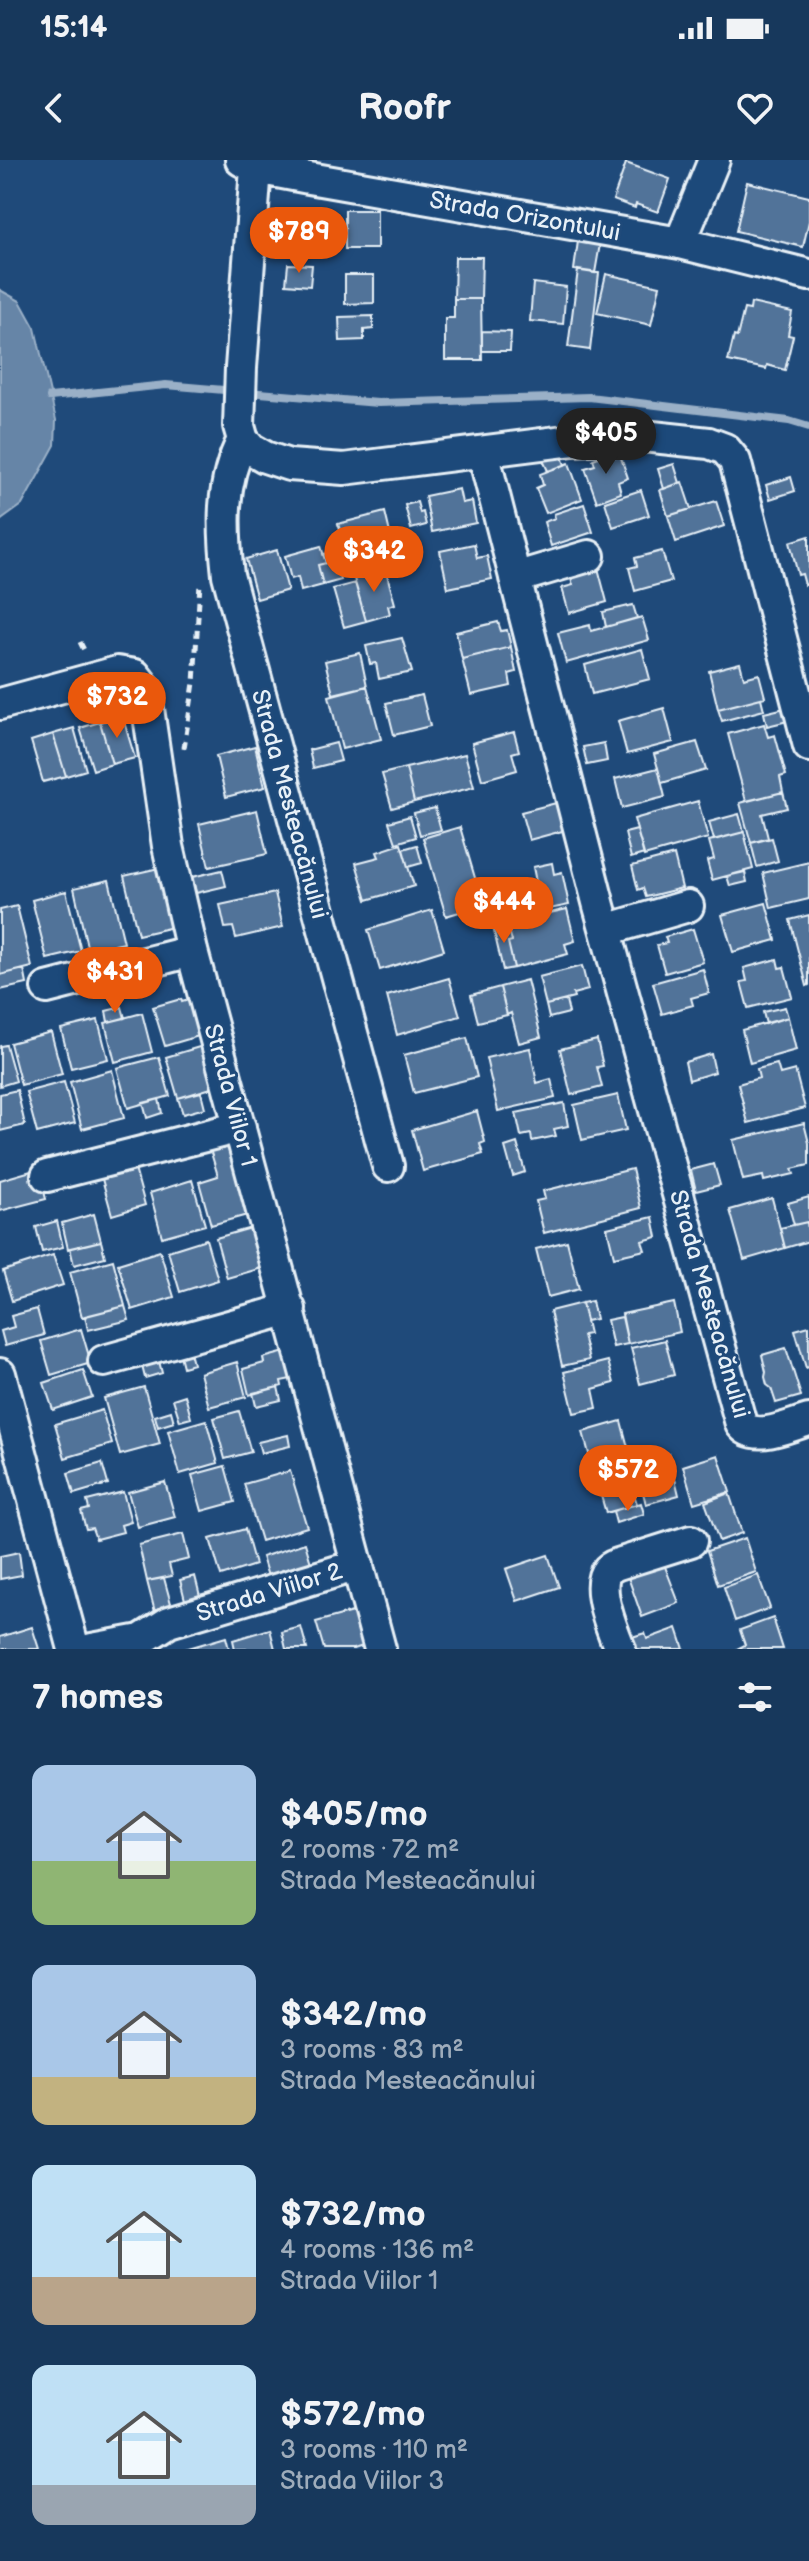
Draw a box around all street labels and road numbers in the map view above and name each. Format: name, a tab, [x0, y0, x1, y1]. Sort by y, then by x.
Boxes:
street label: Strada Orizontului	[427, 185, 623, 248]
street label: Strada Mesteacănului	[245, 686, 334, 922]
street label: Strada Viilor 1	[198, 1021, 263, 1169]
street label: Strada Mesteacănului	[663, 1187, 756, 1422]
street label: Strada Viilor 2	[193, 1557, 346, 1628]

